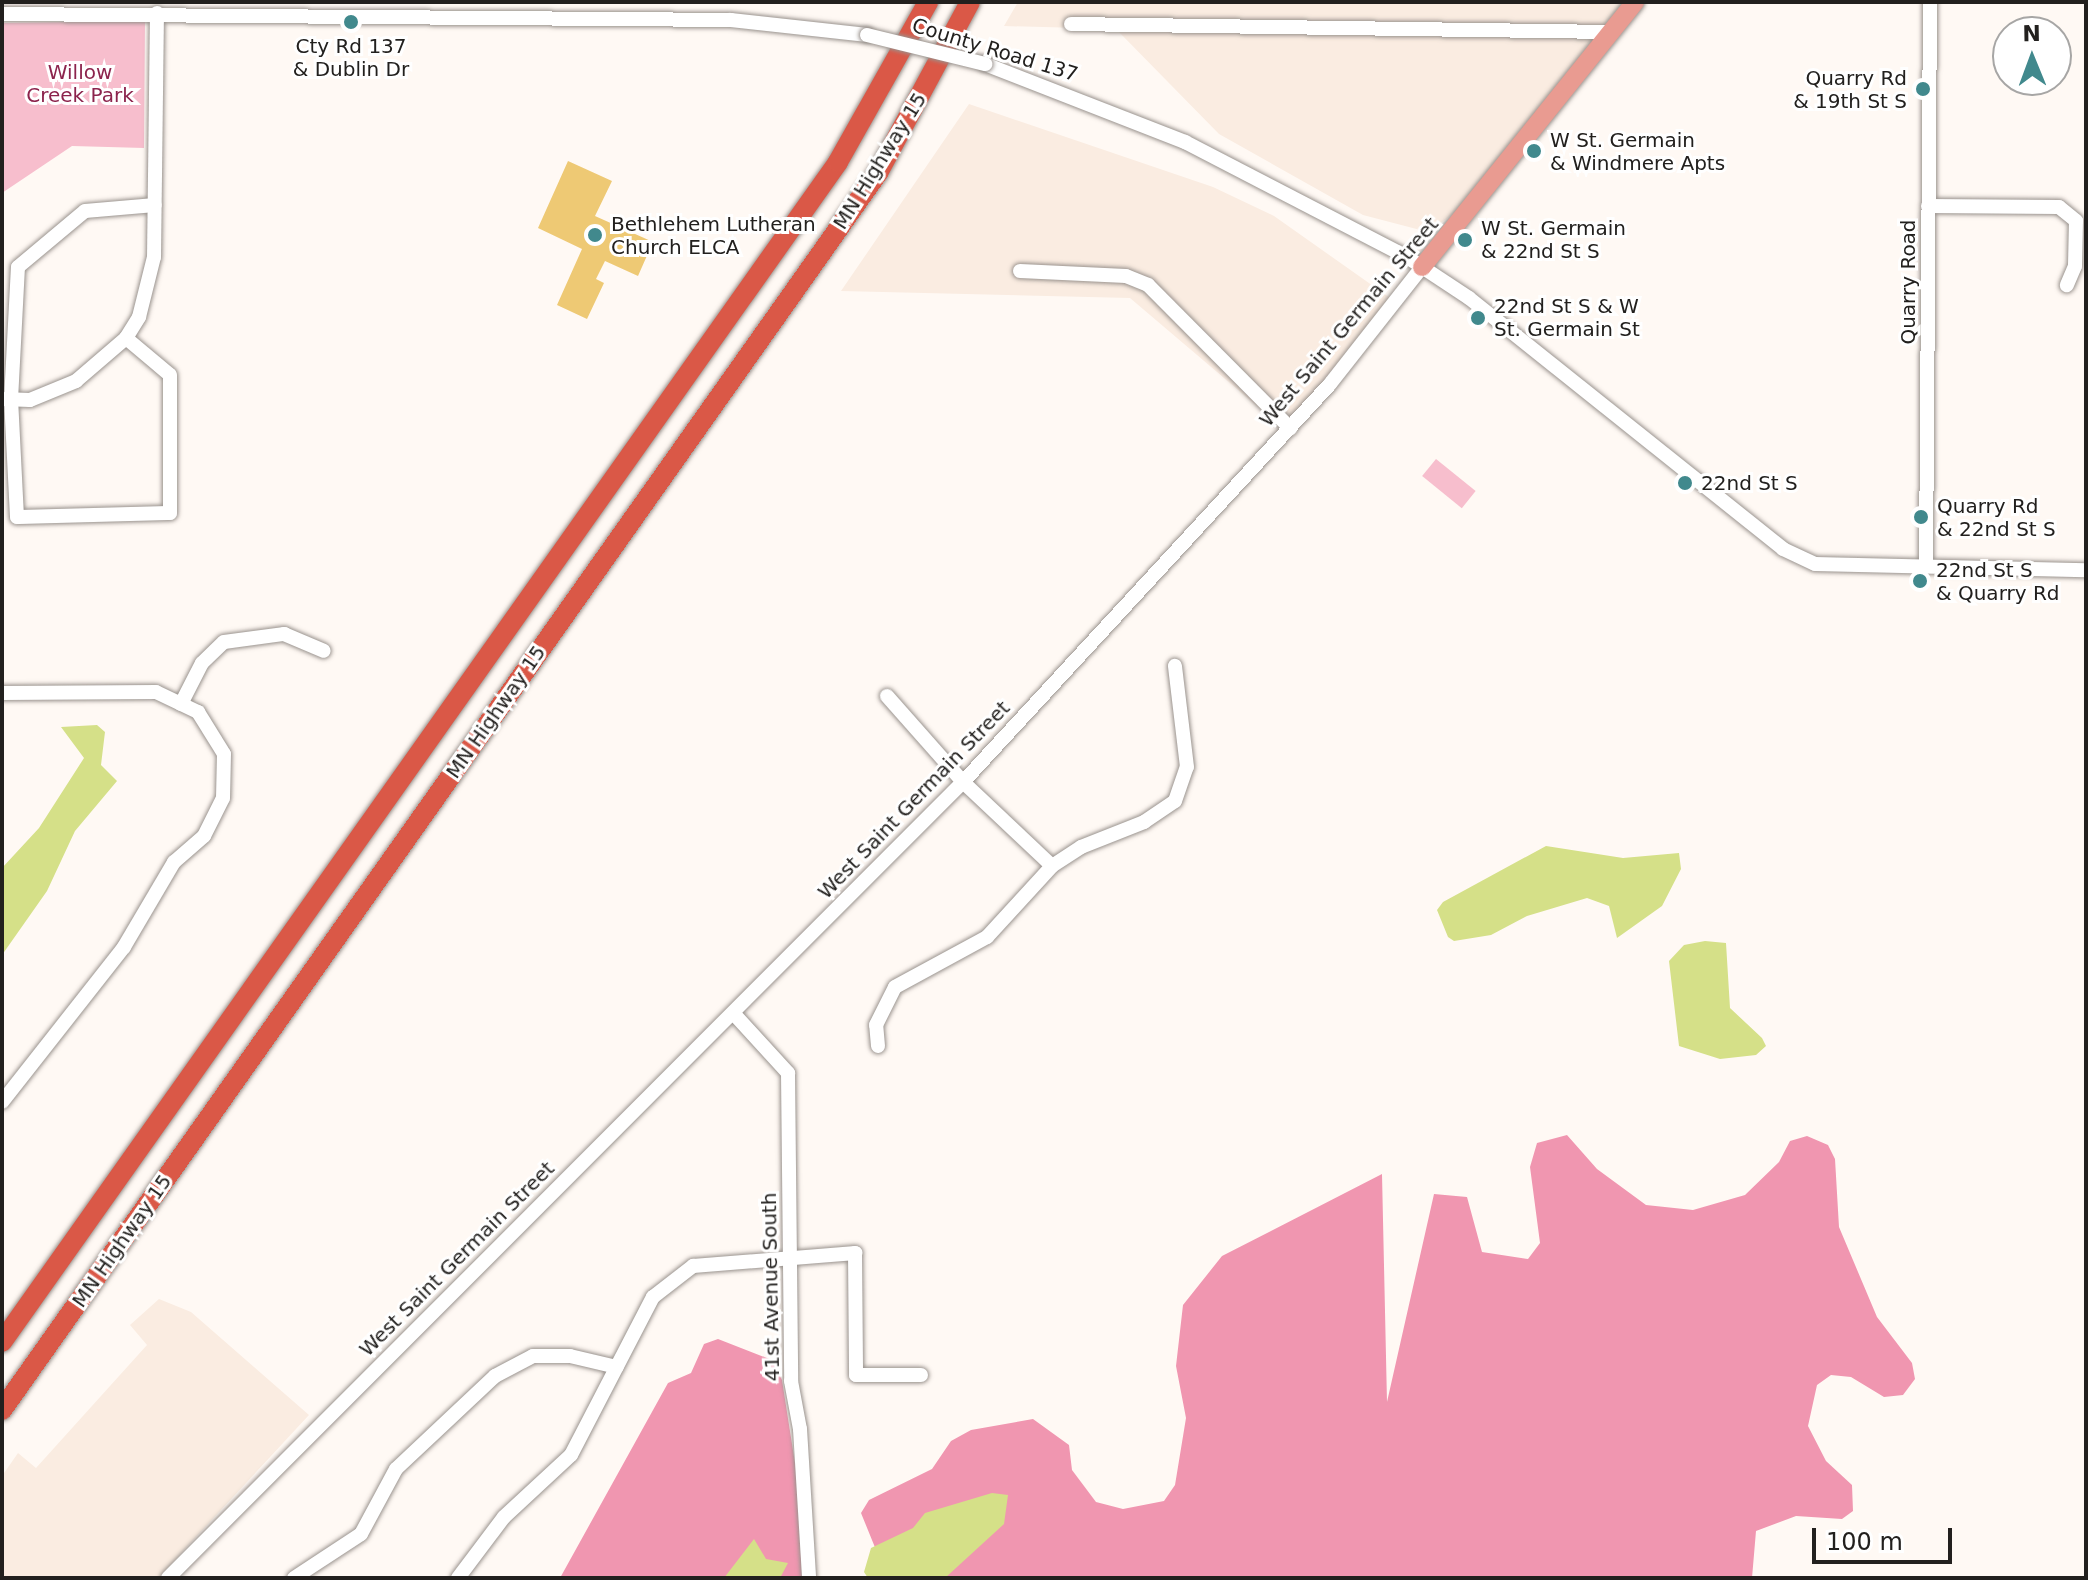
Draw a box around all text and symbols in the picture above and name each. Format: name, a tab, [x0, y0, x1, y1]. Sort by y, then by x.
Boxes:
marker: Cty Rd 137 & Dublin Dr	[342, 13, 360, 31]
street label: County Road 137	[909, 13, 1081, 87]
north arrow	[1992, 16, 2072, 96]
text: N	[2022, 21, 2041, 46]
place label: Cty Rd 137 & Dublin Dr	[293, 34, 409, 81]
park label: Willow Creek Park	[26, 60, 134, 107]
place label: Quarry Rd & 19th St S	[1793, 66, 1907, 113]
marker: Quarry Rd & 19th St S	[1914, 80, 1932, 98]
street label: MN Highway 15	[828, 88, 932, 234]
place label: W St. Germain & Windmere Apts	[1550, 128, 1725, 175]
marker: W St. Germain & Windmere Apts	[1525, 142, 1543, 160]
place label: Bethlehem Lutheran Church ELCA	[611, 212, 816, 259]
street label: West Saint Germain Street	[1254, 213, 1444, 431]
place label: W St. Germain & 22nd St S	[1481, 216, 1626, 263]
street label: Quarry Road	[1896, 219, 1920, 345]
marker: Bethlehem Lutheran Church ELCA	[586, 226, 604, 244]
marker: W St. Germain & 22nd St S	[1456, 231, 1474, 249]
place label: 22nd St S & W St. Germain St	[1494, 294, 1640, 341]
marker: 22nd St S & W St. Germain St	[1469, 309, 1487, 327]
place label: 22nd St S	[1701, 471, 1798, 495]
marker: 22nd St S	[1676, 474, 1694, 492]
place label: Quarry Rd & 22nd St S	[1937, 494, 2056, 541]
marker: Quarry Rd & 22nd St S	[1912, 508, 1930, 526]
place label: 22nd St S & Quarry Rd	[1936, 558, 2060, 605]
marker: 22nd St S & Quarry Rd	[1911, 572, 1929, 590]
street label: MN Highway 15	[441, 641, 551, 783]
street label: West Saint Germain Street	[813, 696, 1015, 904]
street label: West Saint Germain Street	[355, 1157, 559, 1361]
street label: MN Highway 15	[67, 1170, 177, 1312]
street label: 41st Avenue South	[757, 1192, 785, 1382]
scale bar	[1816, 1512, 1956, 1562]
text: 100 m	[1826, 1528, 1903, 1556]

